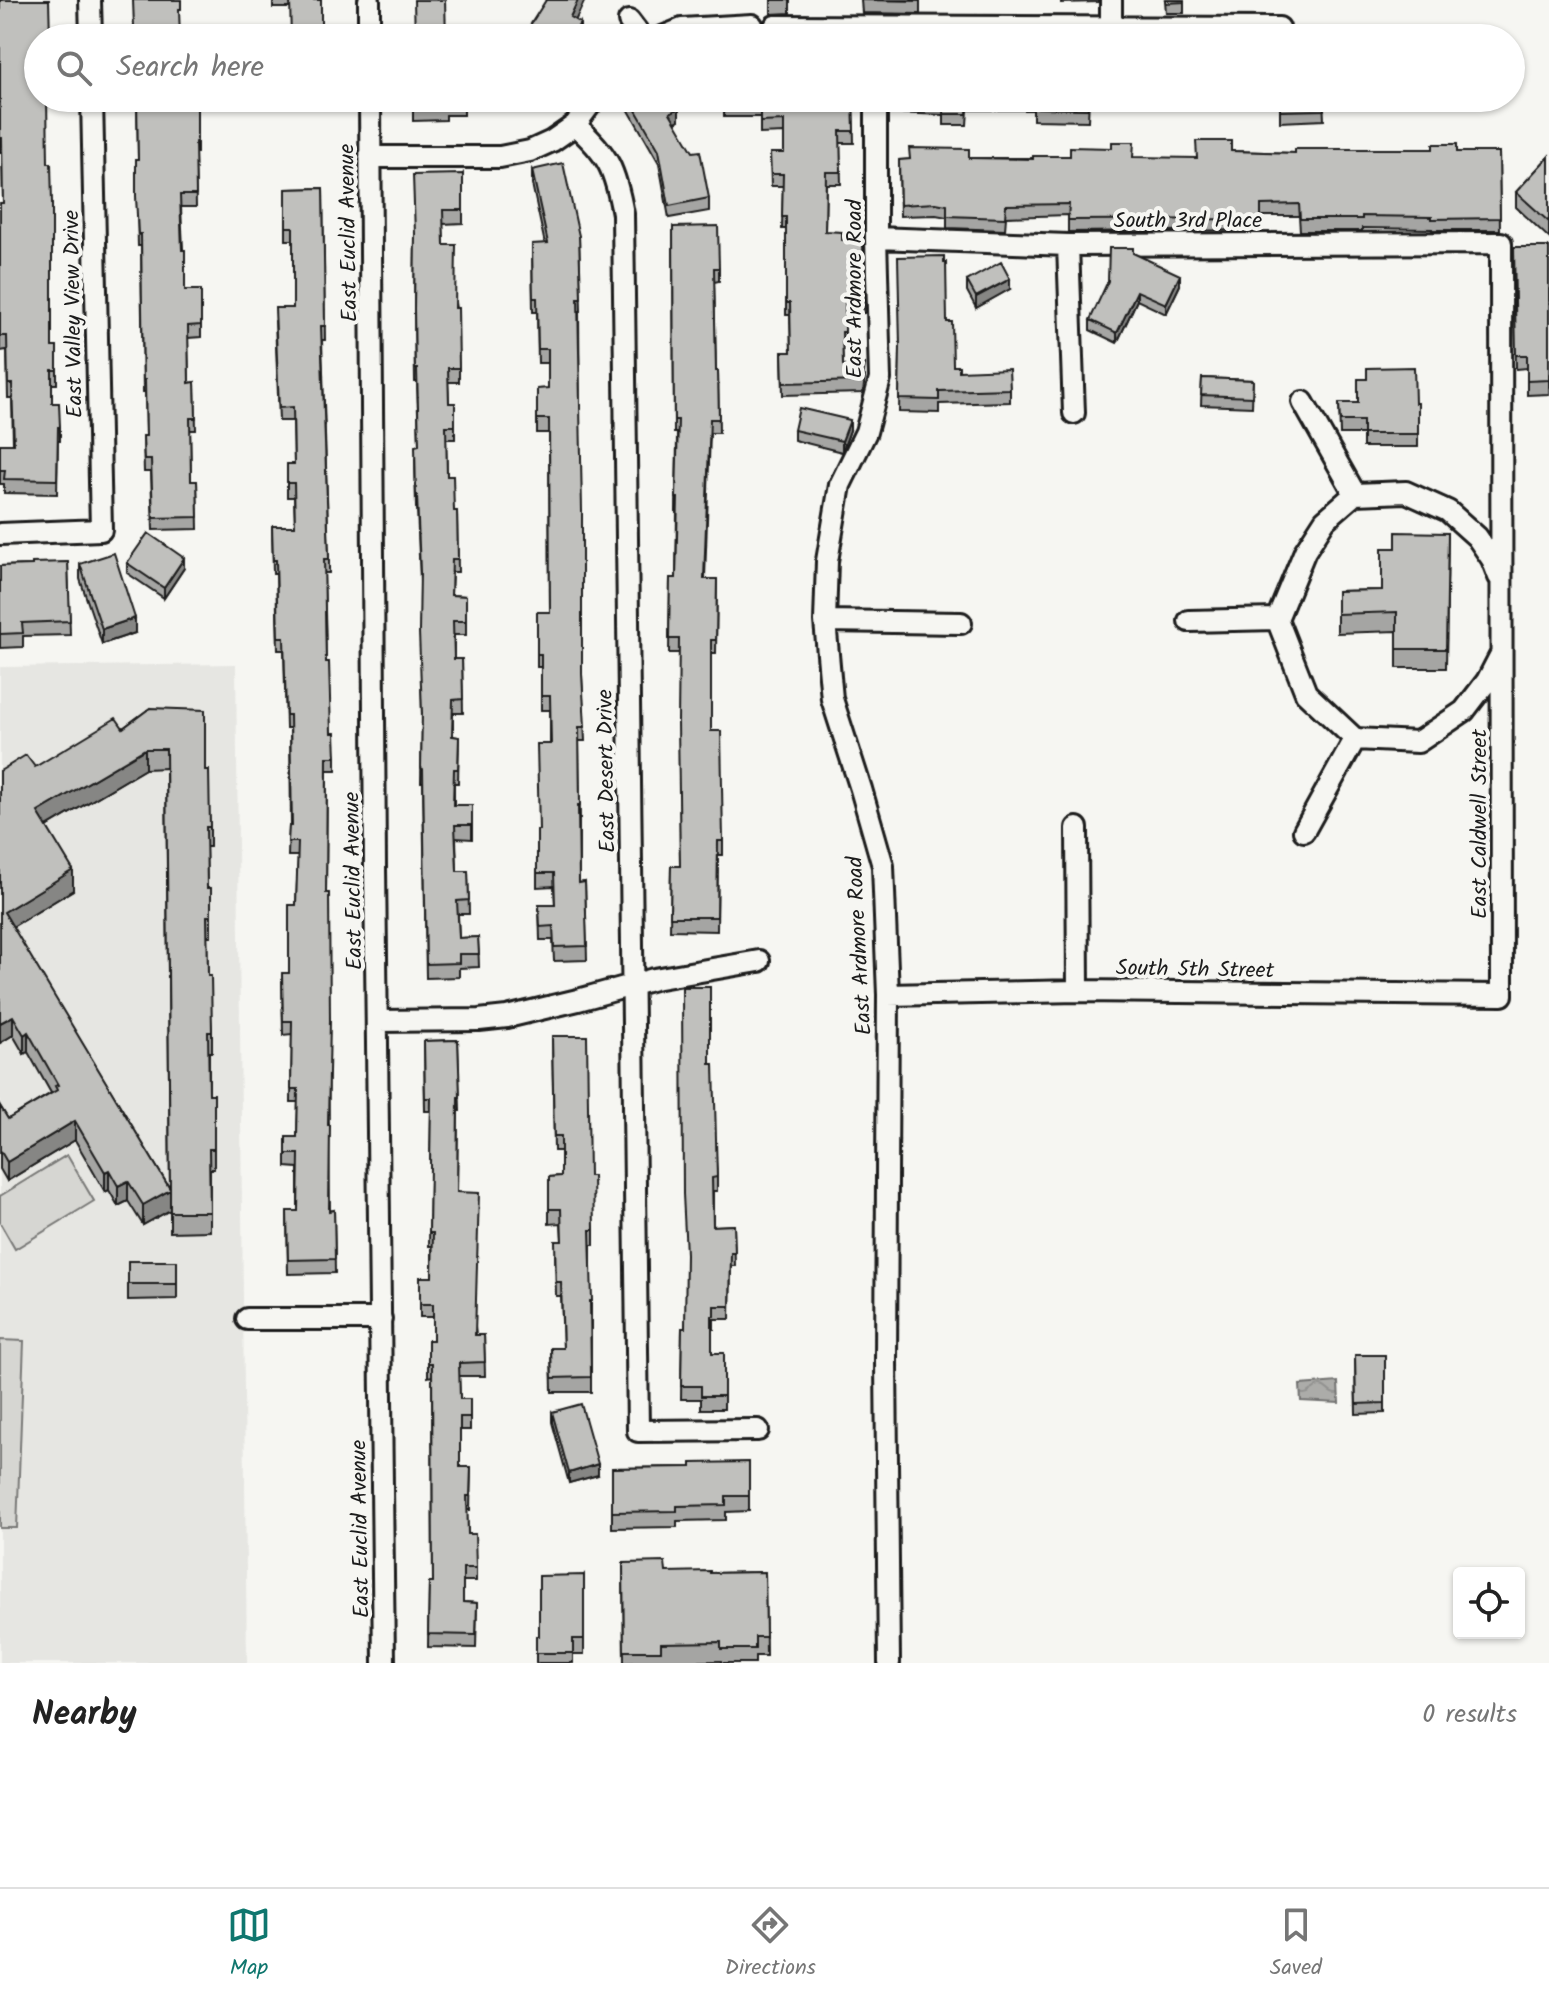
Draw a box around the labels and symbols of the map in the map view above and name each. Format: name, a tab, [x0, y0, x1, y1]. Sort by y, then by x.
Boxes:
street label: East Euclid Avenue	[330, 143, 369, 322]
street label: East Ardmore Road	[838, 198, 873, 379]
street label: South 3rd Place	[1114, 204, 1262, 239]
street label: East Valley View Drive	[55, 210, 94, 418]
street label: East Desert Drive	[589, 689, 626, 853]
street label: East Caldwell Street	[1463, 729, 1498, 919]
street label: East Euclid Avenue	[335, 791, 374, 970]
street label: East Ardmore Road	[838, 854, 883, 1036]
street label: South 5th Street	[1116, 952, 1275, 989]
street label: East Euclid Avenue	[342, 1439, 381, 1618]

